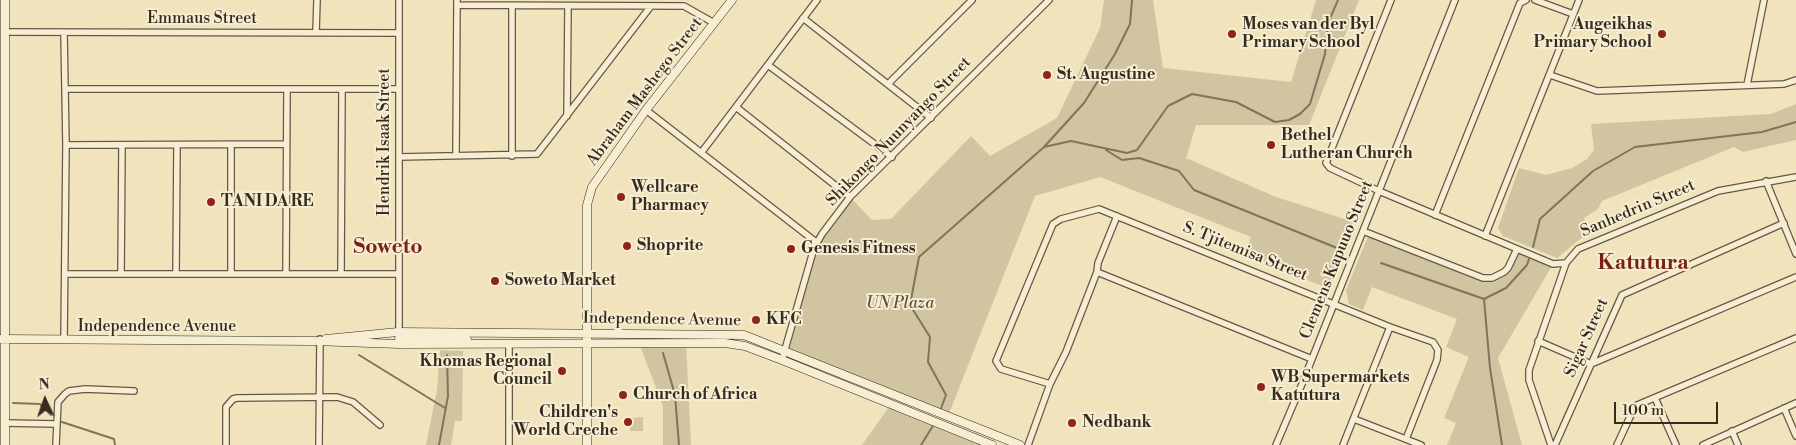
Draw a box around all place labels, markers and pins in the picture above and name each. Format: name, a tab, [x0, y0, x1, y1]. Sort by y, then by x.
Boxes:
place label: Moses van der Byl Primary School	[1242, 15, 1375, 53]
place label: Augeikhas Primary School	[1533, 15, 1652, 53]
marker: Moses van der Byl Primary School	[1226, 28, 1238, 40]
marker: Augeikhas Primary School	[1656, 28, 1668, 40]
place label: St. Augustine	[1057, 65, 1155, 85]
marker: St. Augustine	[1041, 69, 1053, 81]
place label: Bethel Lutheran Church	[1281, 126, 1413, 164]
marker: Bethel Lutheran Church	[1265, 139, 1277, 151]
place label: Wellcare Pharmacy	[631, 178, 709, 216]
marker: Wellcare Pharmacy	[615, 191, 627, 203]
place label: TANI DA RE	[221, 192, 314, 212]
marker: TANI DA RE	[205, 196, 217, 208]
place label: Shoprite	[637, 236, 703, 256]
place label: Genesis Fitness	[801, 239, 916, 259]
marker: Shoprite	[621, 240, 633, 252]
marker: Genesis Fitness	[785, 243, 797, 255]
place label: Soweto Market	[505, 271, 616, 291]
marker: Soweto Market	[489, 275, 501, 287]
place label: KFC	[766, 310, 802, 330]
marker: KFC	[750, 314, 762, 326]
place label: Khomas Regional Council	[420, 352, 552, 390]
marker: Khomas Regional Council	[556, 365, 568, 377]
place label: WB Supermarkets Katutura	[1271, 368, 1410, 406]
marker: WB Supermarkets Katutura	[1255, 381, 1267, 393]
place label: Church of Africa	[633, 385, 757, 405]
marker: Church of Africa	[617, 389, 629, 401]
place label: Children's World Creche	[513, 403, 618, 441]
place label: Nedbank	[1082, 413, 1151, 433]
marker: Children's World Creche	[622, 416, 634, 428]
marker: Nedbank	[1066, 417, 1078, 429]

